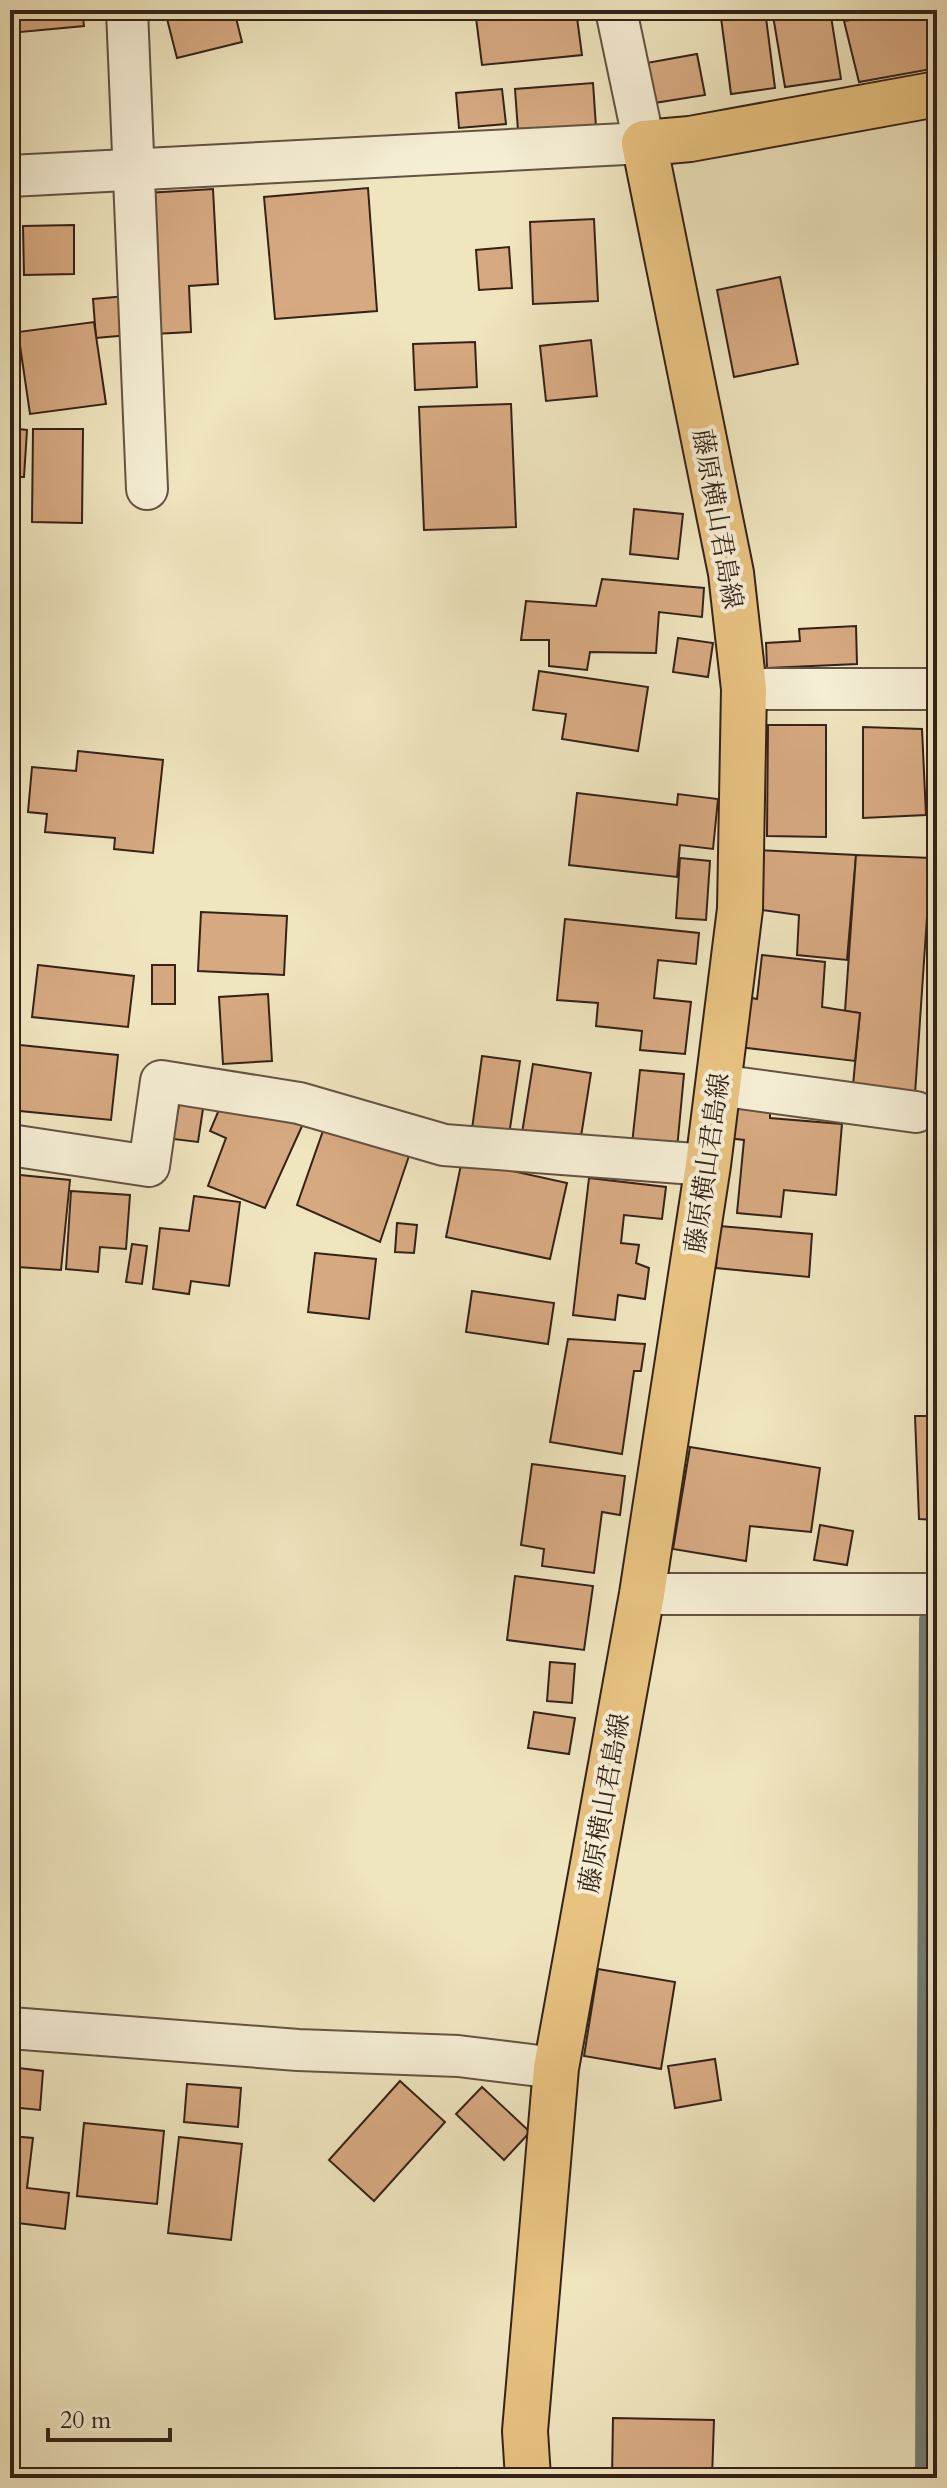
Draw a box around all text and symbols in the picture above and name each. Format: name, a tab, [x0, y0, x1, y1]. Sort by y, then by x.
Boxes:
street label: 藤原横山君島線	[684, 426, 751, 612]
street label: 藤原横山君島線	[677, 1071, 737, 1256]
street label: 藤原横山君島線	[571, 1710, 638, 1896]
scale bar	[48, 2392, 170, 2442]
text: 20 m	[60, 2404, 112, 2437]

